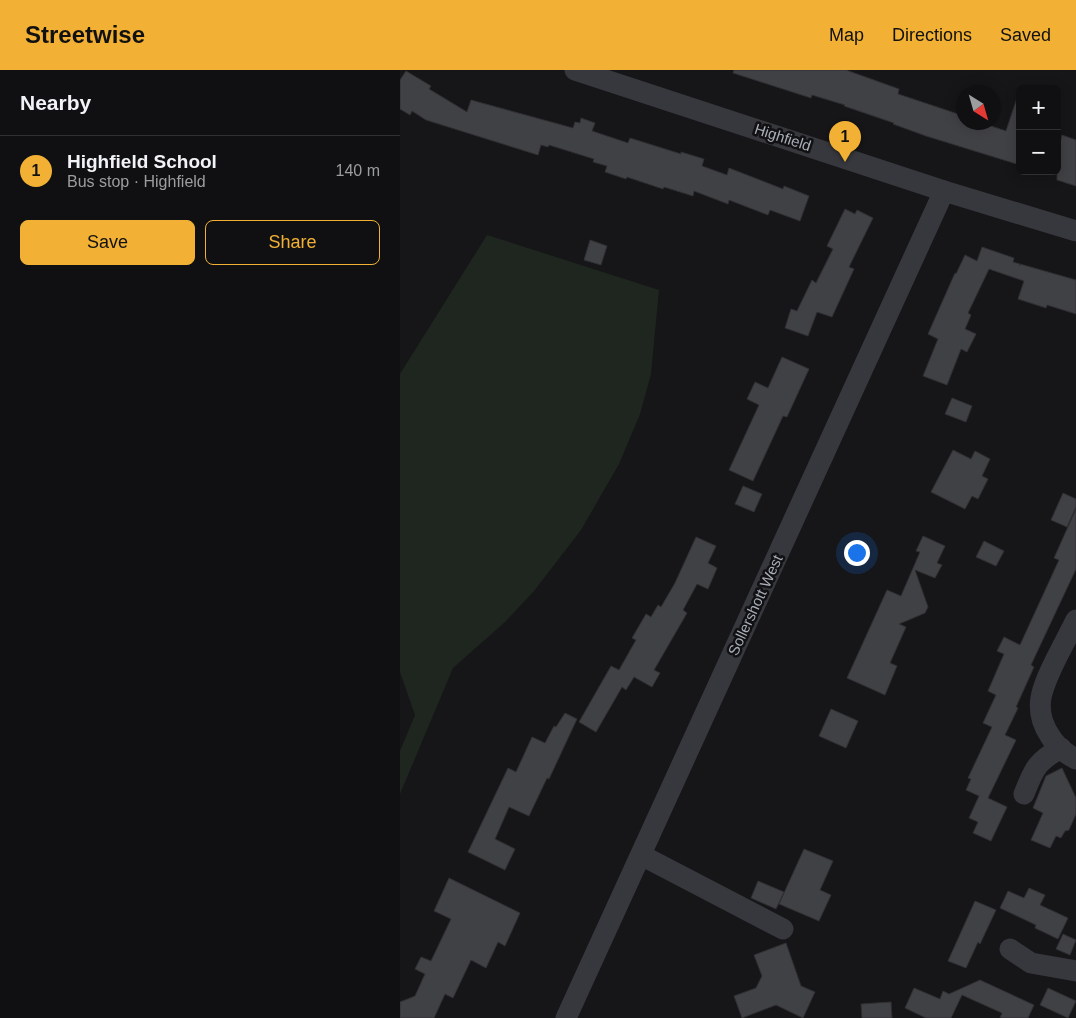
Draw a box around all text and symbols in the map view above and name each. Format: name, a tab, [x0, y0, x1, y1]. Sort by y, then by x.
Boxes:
text: Streetwise	[25, 21, 145, 48]
text: Map	[829, 25, 864, 45]
text: Directions	[892, 25, 972, 45]
text: Saved	[1000, 25, 1051, 45]
north arrow	[956, 85, 1001, 130]
map controls	[1016, 85, 1061, 175]
button: +	[1016, 85, 1061, 130]
text: Nearby	[20, 91, 91, 114]
street label: Highfield	[753, 120, 813, 154]
pin: 1	[829, 121, 861, 162]
button: −	[1016, 130, 1061, 175]
text: Highfield School	[67, 151, 217, 172]
text: 1	[32, 162, 40, 179]
text: 140 m	[336, 162, 380, 179]
text: Bus stop · Highfield	[67, 173, 206, 190]
button: Save	[20, 220, 195, 265]
button: Share	[205, 220, 380, 265]
your location	[844, 540, 870, 566]
street label: Sollershott West	[724, 551, 786, 658]

